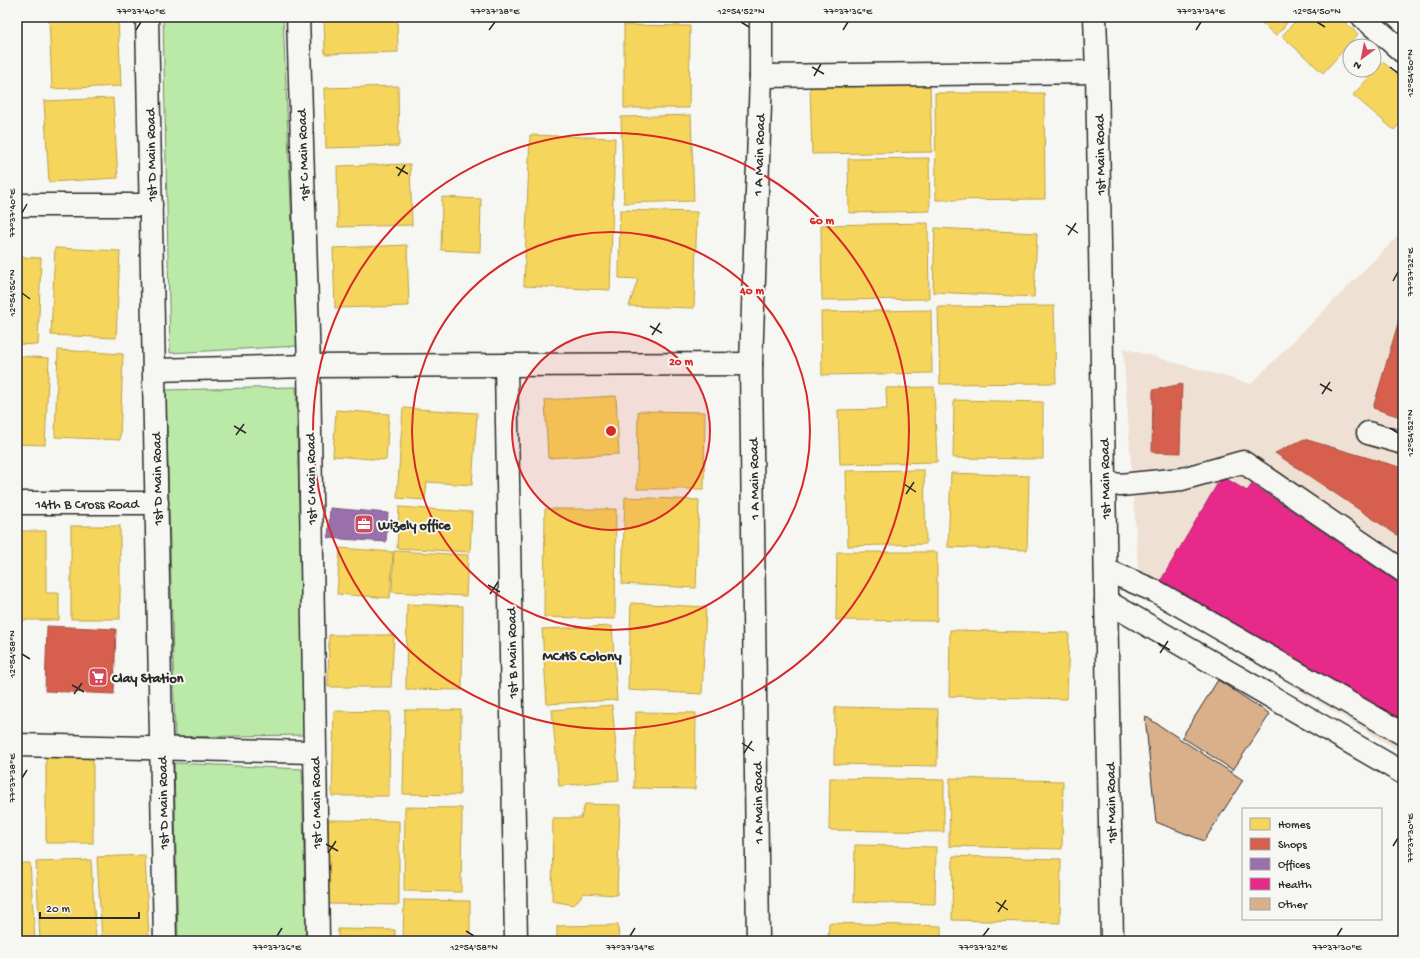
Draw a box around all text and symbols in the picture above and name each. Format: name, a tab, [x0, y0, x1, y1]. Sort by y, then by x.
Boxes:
text: 77°37'40"E	[116, 6, 166, 18]
text: 77°37'38"E	[470, 6, 520, 18]
text: 12°54'52"N	[717, 6, 765, 18]
text: 77°37'36"E	[823, 6, 873, 18]
text: 77°37'34"E	[1176, 6, 1226, 18]
text: 12°54'50"N	[1292, 6, 1341, 18]
north arrow	[1342, 38, 1382, 78]
text: 12°54'50"N	[1405, 49, 1417, 98]
text: N	[1352, 58, 1364, 72]
street label: 1st D Main Road	[143, 106, 162, 203]
street label: 1st C Main Road	[294, 107, 315, 202]
street label: 1 A Main Road	[751, 112, 770, 197]
street label: 1st Main Road	[1092, 113, 1111, 197]
text: 77°37'40"E	[7, 188, 19, 238]
text: 60 m	[810, 215, 835, 229]
text: 77°37'32"E	[1405, 247, 1417, 297]
text: 12°54'56"N	[7, 269, 19, 317]
text: 40 m	[739, 285, 764, 299]
text: 20 m	[669, 356, 694, 370]
text: 12°54'52"N	[1405, 409, 1417, 457]
centre of rings	[604, 424, 618, 438]
street label: 1st D Main Road	[149, 430, 168, 527]
street label: 1st C Main Road	[303, 431, 322, 526]
street label: 1 A Main Road	[746, 436, 765, 521]
street label: 1st Main Road	[1097, 437, 1116, 521]
street label: 14th B Cross Road	[34, 497, 140, 514]
office icon: Wizely office	[353, 513, 375, 535]
place label: Wizely office	[377, 518, 451, 535]
street label: 1st B Main Road	[504, 605, 523, 700]
text: 12°54'58"N	[7, 630, 19, 679]
district label: MCHS Colony	[542, 648, 622, 666]
supermarket icon: Clay Station	[87, 666, 109, 688]
place label: Clay Station	[111, 671, 184, 688]
text: 77°37'38"E	[7, 753, 19, 803]
street label: 1st D Main Road	[155, 754, 174, 851]
street label: 1st C Main Road	[308, 755, 327, 850]
street label: 1 A Main Road	[750, 760, 769, 845]
street label: 1st Main Road	[1103, 761, 1122, 845]
legend	[1242, 808, 1382, 920]
text: 77°37'30"E	[1405, 813, 1417, 864]
text: Homes	[1278, 819, 1311, 833]
text: Shops	[1278, 839, 1307, 853]
text: Offices	[1278, 859, 1310, 873]
text: Health	[1278, 879, 1312, 893]
scale bar	[40, 894, 139, 920]
text: Other	[1278, 899, 1309, 913]
text: 20 m	[46, 903, 71, 917]
text: 77°37'36"E	[252, 942, 302, 954]
text: 12°54'58"N	[449, 942, 498, 954]
text: 77°37'34"E	[605, 942, 655, 954]
text: 77°37'32"E	[958, 942, 1008, 954]
text: 77°37'30"E	[1311, 942, 1362, 954]

